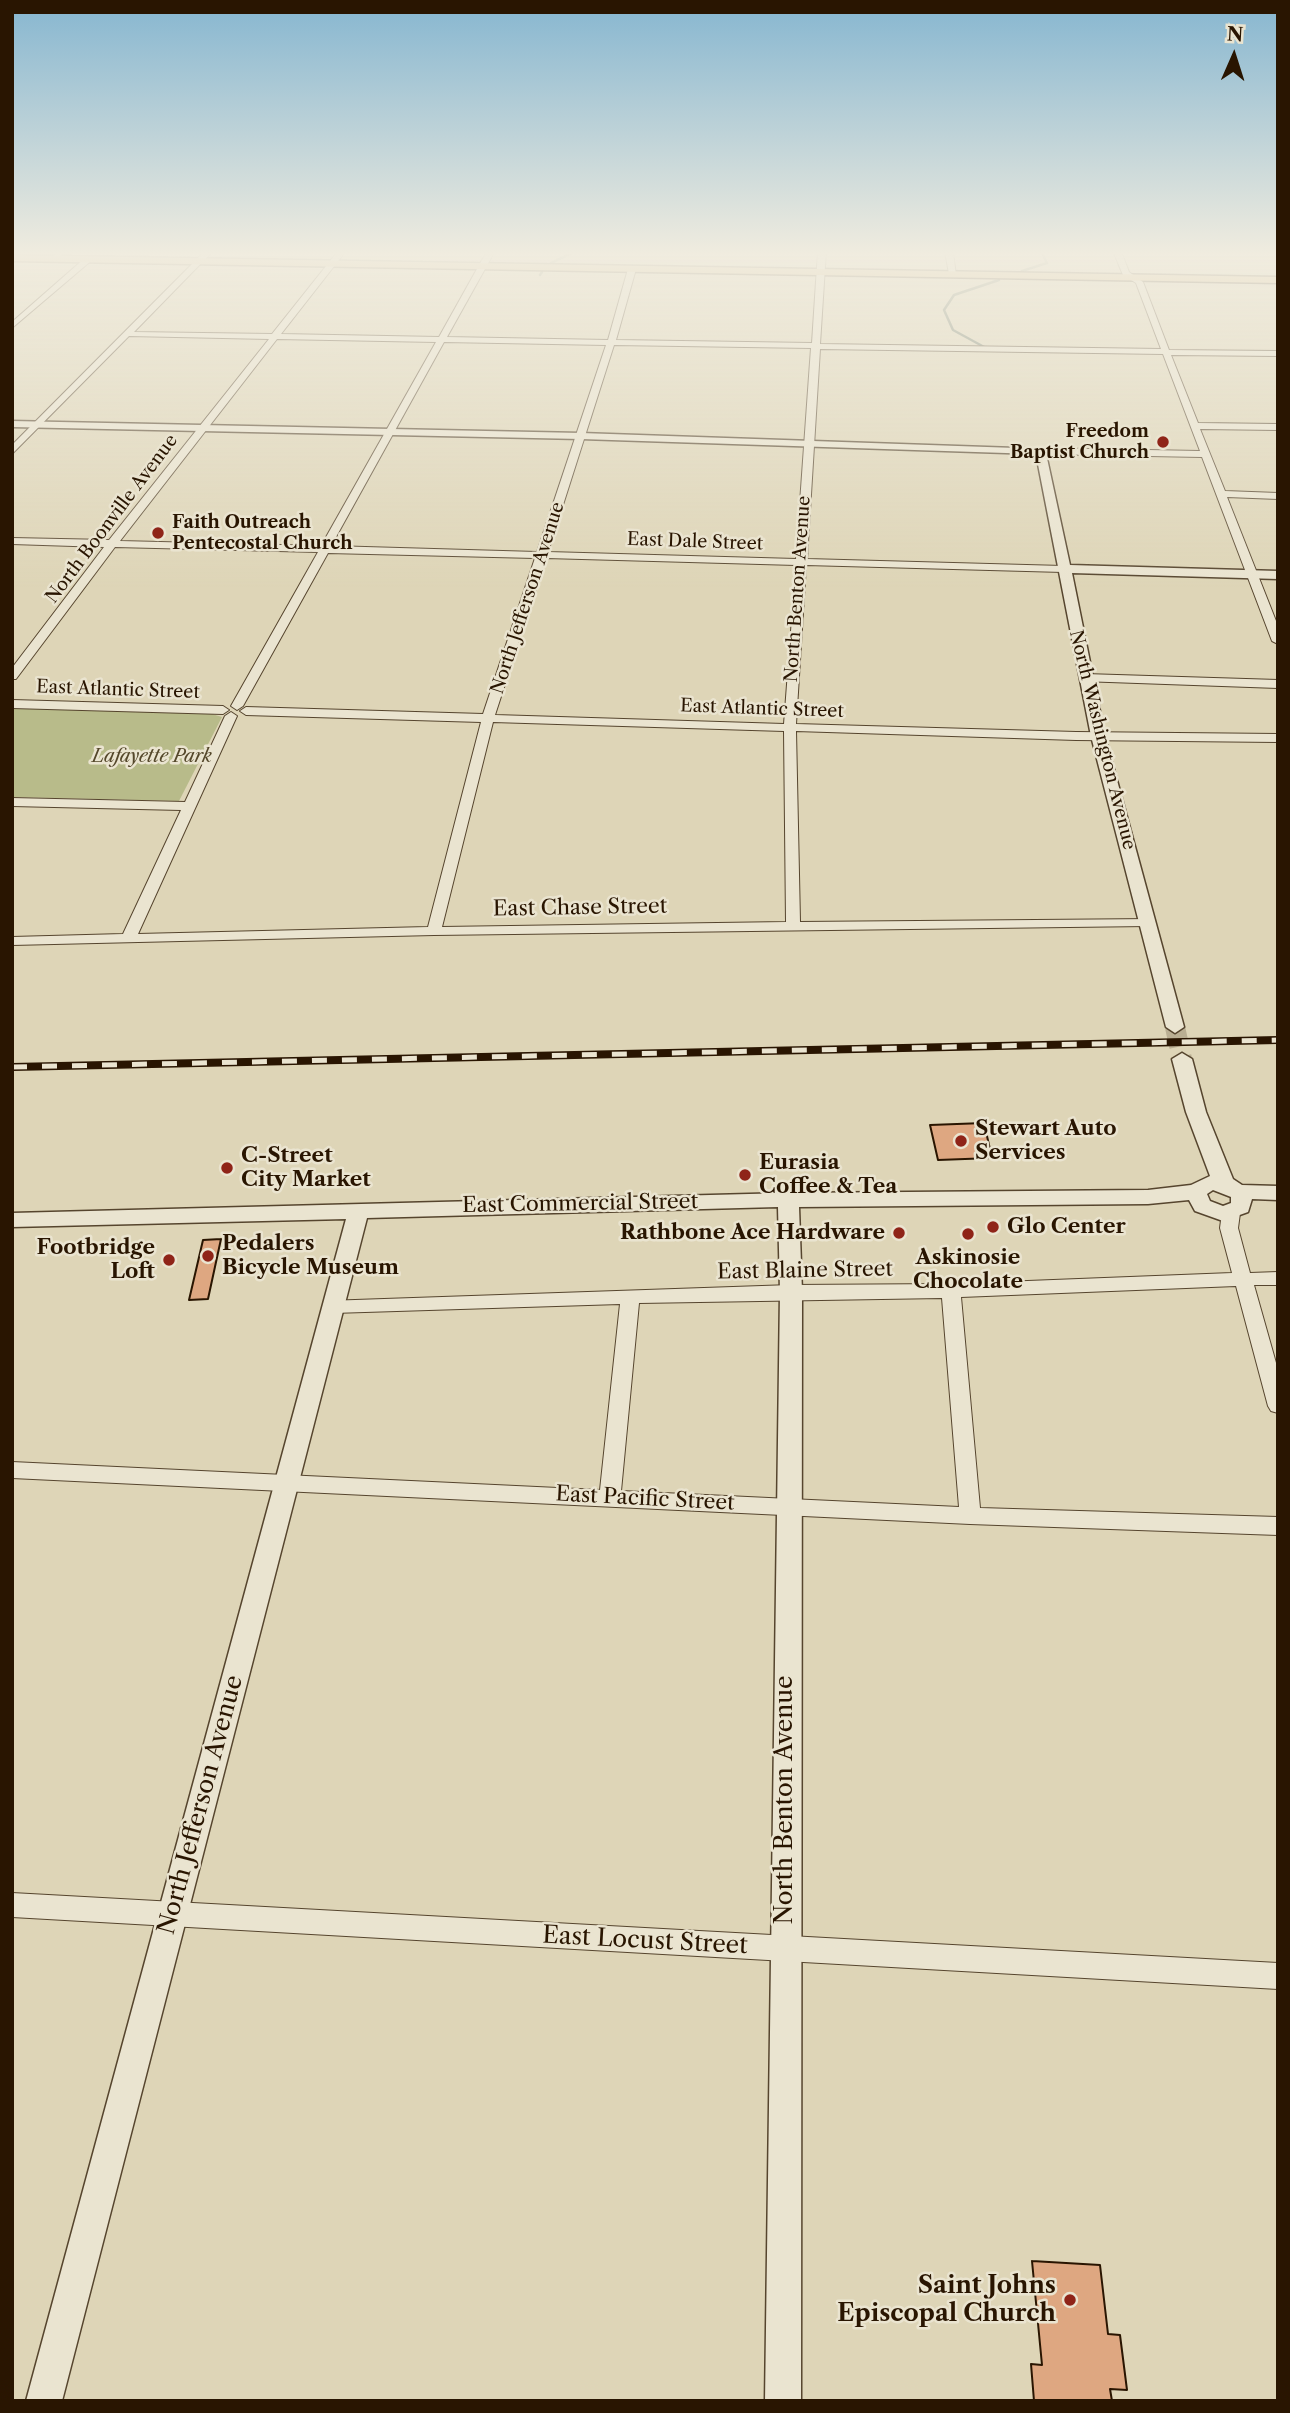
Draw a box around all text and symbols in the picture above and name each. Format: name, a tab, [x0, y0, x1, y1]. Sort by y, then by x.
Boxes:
north arrow	[1199, 21, 1269, 91]
text: N	[1226, 23, 1244, 46]
place label: Freedom Baptist Church	[1010, 421, 1149, 464]
street label: North Boonville Avenue	[41, 430, 183, 608]
marker: Freedom Baptist Church	[1155, 434, 1171, 450]
street label: North Benton Avenue	[781, 495, 815, 683]
street label: North Jefferson Avenue	[487, 499, 569, 697]
place label: Faith Outreach Pentecostal Church	[172, 512, 353, 554]
marker: Faith Outreach Pentecostal Church	[150, 525, 166, 541]
street label: East Dale Street	[627, 529, 763, 555]
street label: North Washington Avenue	[1064, 628, 1140, 852]
street label: East Atlantic Street	[36, 676, 200, 704]
street label: East Atlantic Street	[680, 695, 844, 723]
park label: Lafayette Park	[92, 746, 212, 768]
street label: East Chase Street	[493, 894, 667, 922]
place label: Stewart Auto Services	[975, 1116, 1116, 1166]
marker: Stewart Auto Services	[953, 1133, 969, 1149]
place label: C-Street City Market	[241, 1143, 371, 1193]
place label: Eurasia Coffee & Tea	[759, 1150, 897, 1200]
marker: C-Street City Market	[219, 1160, 235, 1176]
marker: Eurasia Coffee & Tea	[737, 1167, 753, 1183]
street label: East Commercial Street	[462, 1189, 698, 1219]
place label: Glo Center	[1007, 1214, 1126, 1240]
marker: Glo Center	[985, 1219, 1001, 1235]
place label: Rathbone Ace Hardware	[620, 1220, 885, 1246]
marker: Rathbone Ace Hardware	[891, 1225, 907, 1241]
marker: Askinosie Chocolate	[960, 1226, 976, 1242]
place label: Pedalers Bicycle Museum	[222, 1231, 399, 1281]
place label: Footbridge Loft	[36, 1235, 155, 1285]
place label: Askinosie Chocolate	[913, 1245, 1023, 1295]
marker: Pedalers Bicycle Museum	[200, 1248, 216, 1264]
marker: Footbridge Loft	[161, 1252, 177, 1268]
street label: East Blaine Street	[717, 1257, 893, 1285]
street label: East Pacific Street	[555, 1482, 735, 1516]
street label: North Jefferson Avenue	[153, 1672, 249, 1938]
street label: North Benton Avenue	[771, 1675, 799, 1925]
street label: East Locust Street	[542, 1921, 748, 1961]
place label: Saint Johns Episcopal Church	[837, 2272, 1056, 2328]
marker: Saint Johns Episcopal Church	[1062, 2292, 1078, 2308]

